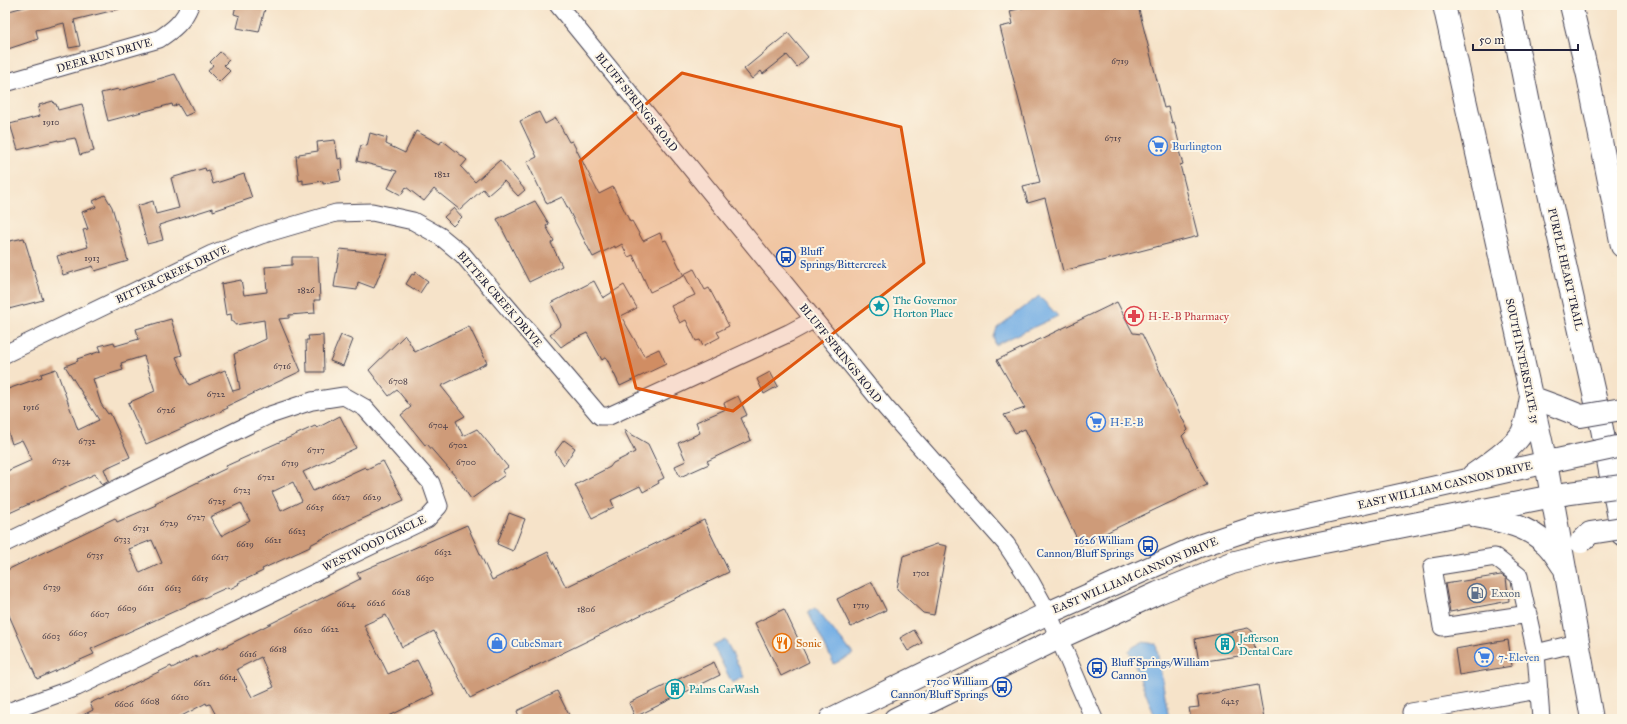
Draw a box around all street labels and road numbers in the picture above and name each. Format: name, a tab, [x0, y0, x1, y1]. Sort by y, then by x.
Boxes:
street label: DEER RUN DRIVE	[55, 36, 153, 75]
street label: BLUFF SPRINGS ROAD	[593, 50, 681, 155]
street label: PURPLE HEART TRAIL	[1545, 207, 1586, 332]
street label: BITTER CREEK DRIVE	[114, 243, 231, 306]
street label: BITTER CREEK DRIVE	[454, 249, 545, 350]
street label: SOUTH INTERSTATE 35	[1503, 297, 1542, 425]
street label: BLUFF SPRINGS ROAD	[797, 301, 885, 406]
street label: EAST WILLIAM CANNON DRIVE	[1357, 459, 1534, 512]
street label: WESTWOOD CIRCLE	[320, 513, 428, 574]
street label: EAST WILLIAM CANNON DRIVE	[1050, 535, 1220, 616]

